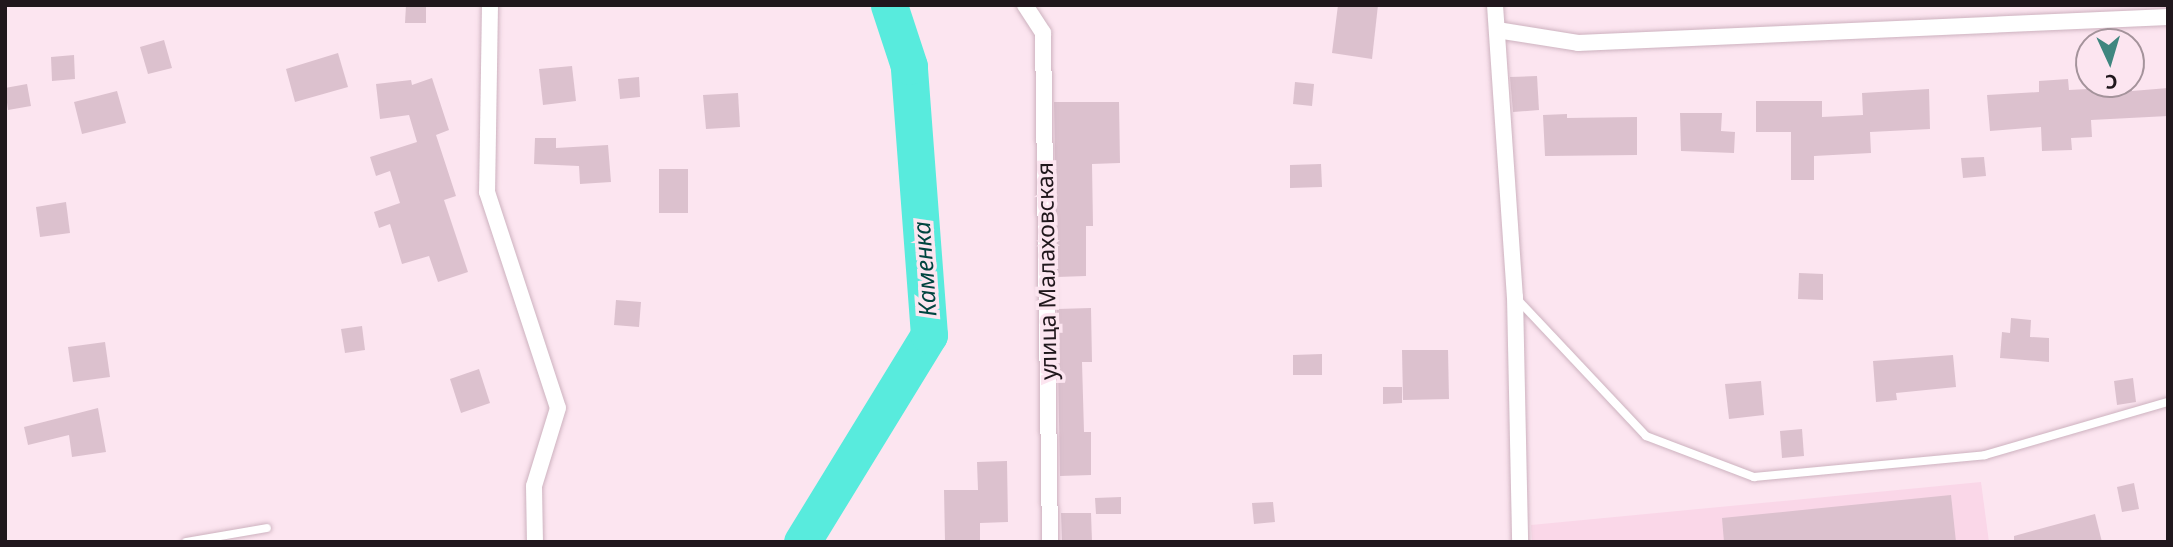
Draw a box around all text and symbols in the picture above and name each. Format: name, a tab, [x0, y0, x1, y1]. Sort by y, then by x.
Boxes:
north arrow	[2075, 28, 2145, 98]
text: С	[2104, 69, 2118, 95]
street label: улица Малаховская	[1030, 162, 1062, 380]
water label: Каменка	[906, 220, 942, 318]

